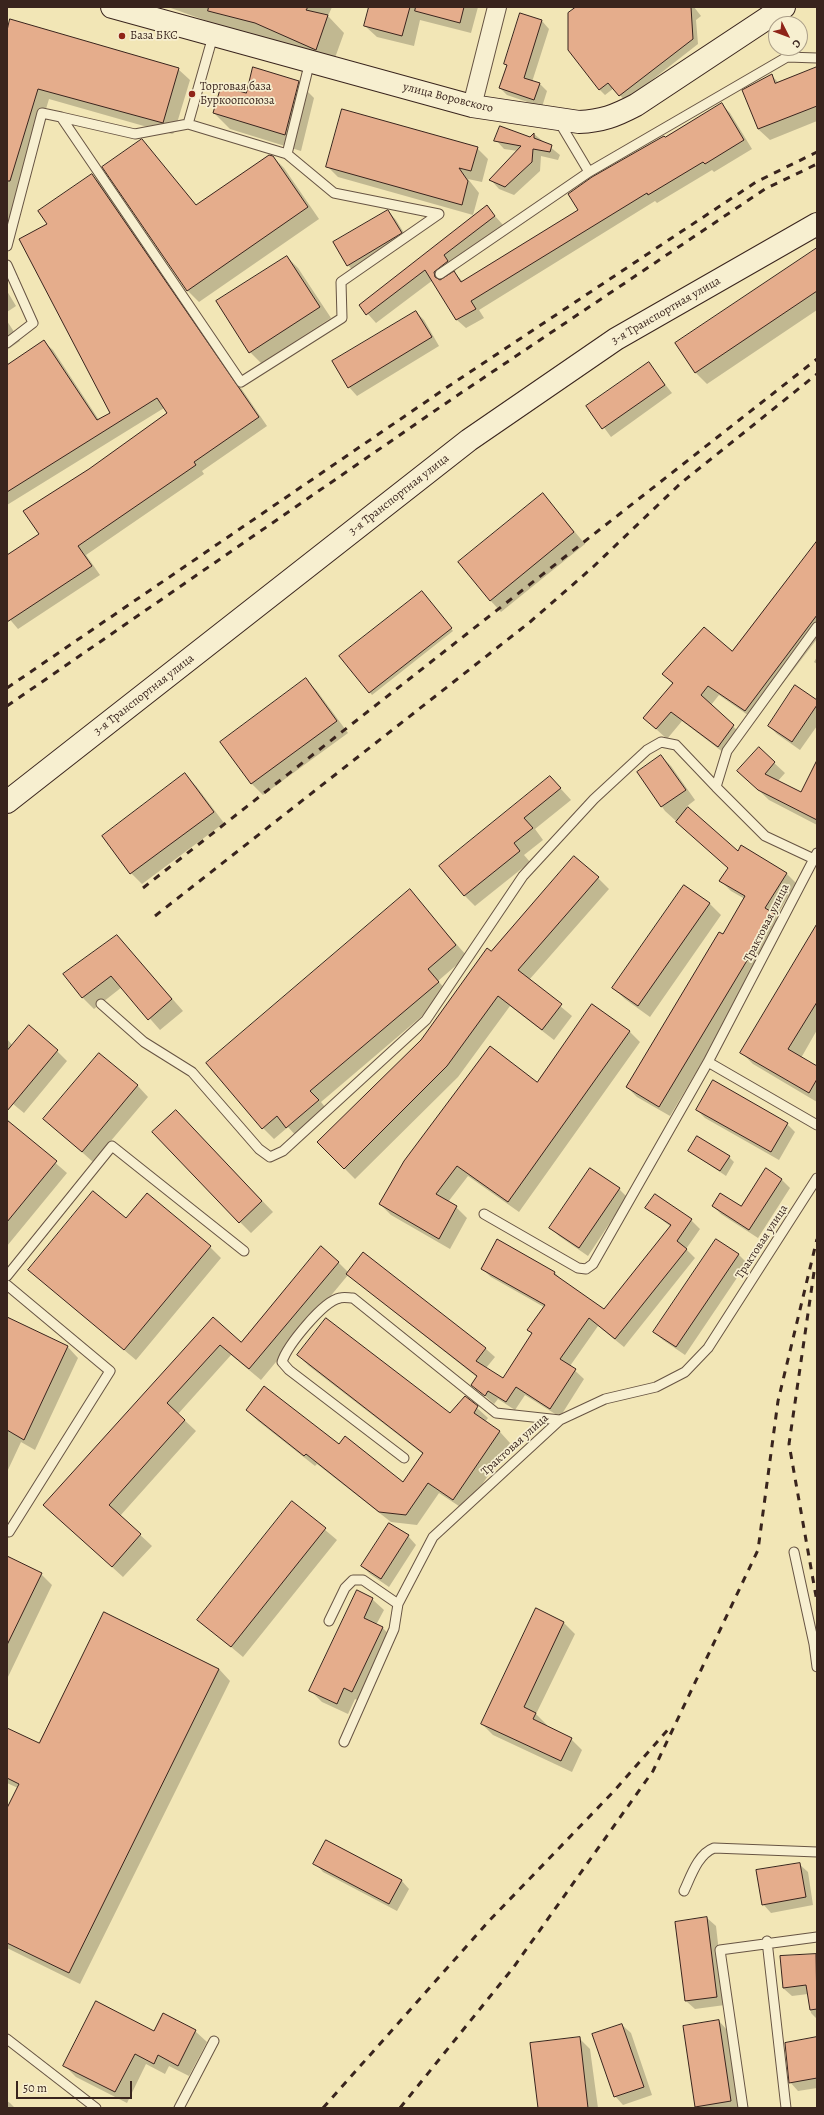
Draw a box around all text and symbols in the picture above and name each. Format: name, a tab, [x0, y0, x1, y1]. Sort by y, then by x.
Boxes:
north arrow	[768, 16, 808, 56]
place label: База БКС	[130, 29, 178, 43]
marker: База БКС	[117, 31, 127, 41]
text: С	[789, 36, 804, 51]
place label: Торговая база Буркоопсоюза	[200, 80, 274, 108]
street label: улица Воровского	[401, 80, 495, 116]
marker: Торговая база Буркоопсоюза	[187, 89, 197, 99]
street label: 3-я Транспортная улица	[609, 274, 723, 348]
street label: 3-я Транспортная улица	[346, 451, 452, 539]
street label: 3-я Транспортная улица	[91, 651, 197, 739]
street label: Трактовая улица	[741, 882, 793, 964]
street label: Трактовая улица	[733, 1202, 791, 1282]
street label: Трактовая улица	[478, 1411, 552, 1479]
scale bar	[18, 2073, 134, 2099]
text: 50 m	[23, 2080, 47, 2096]

